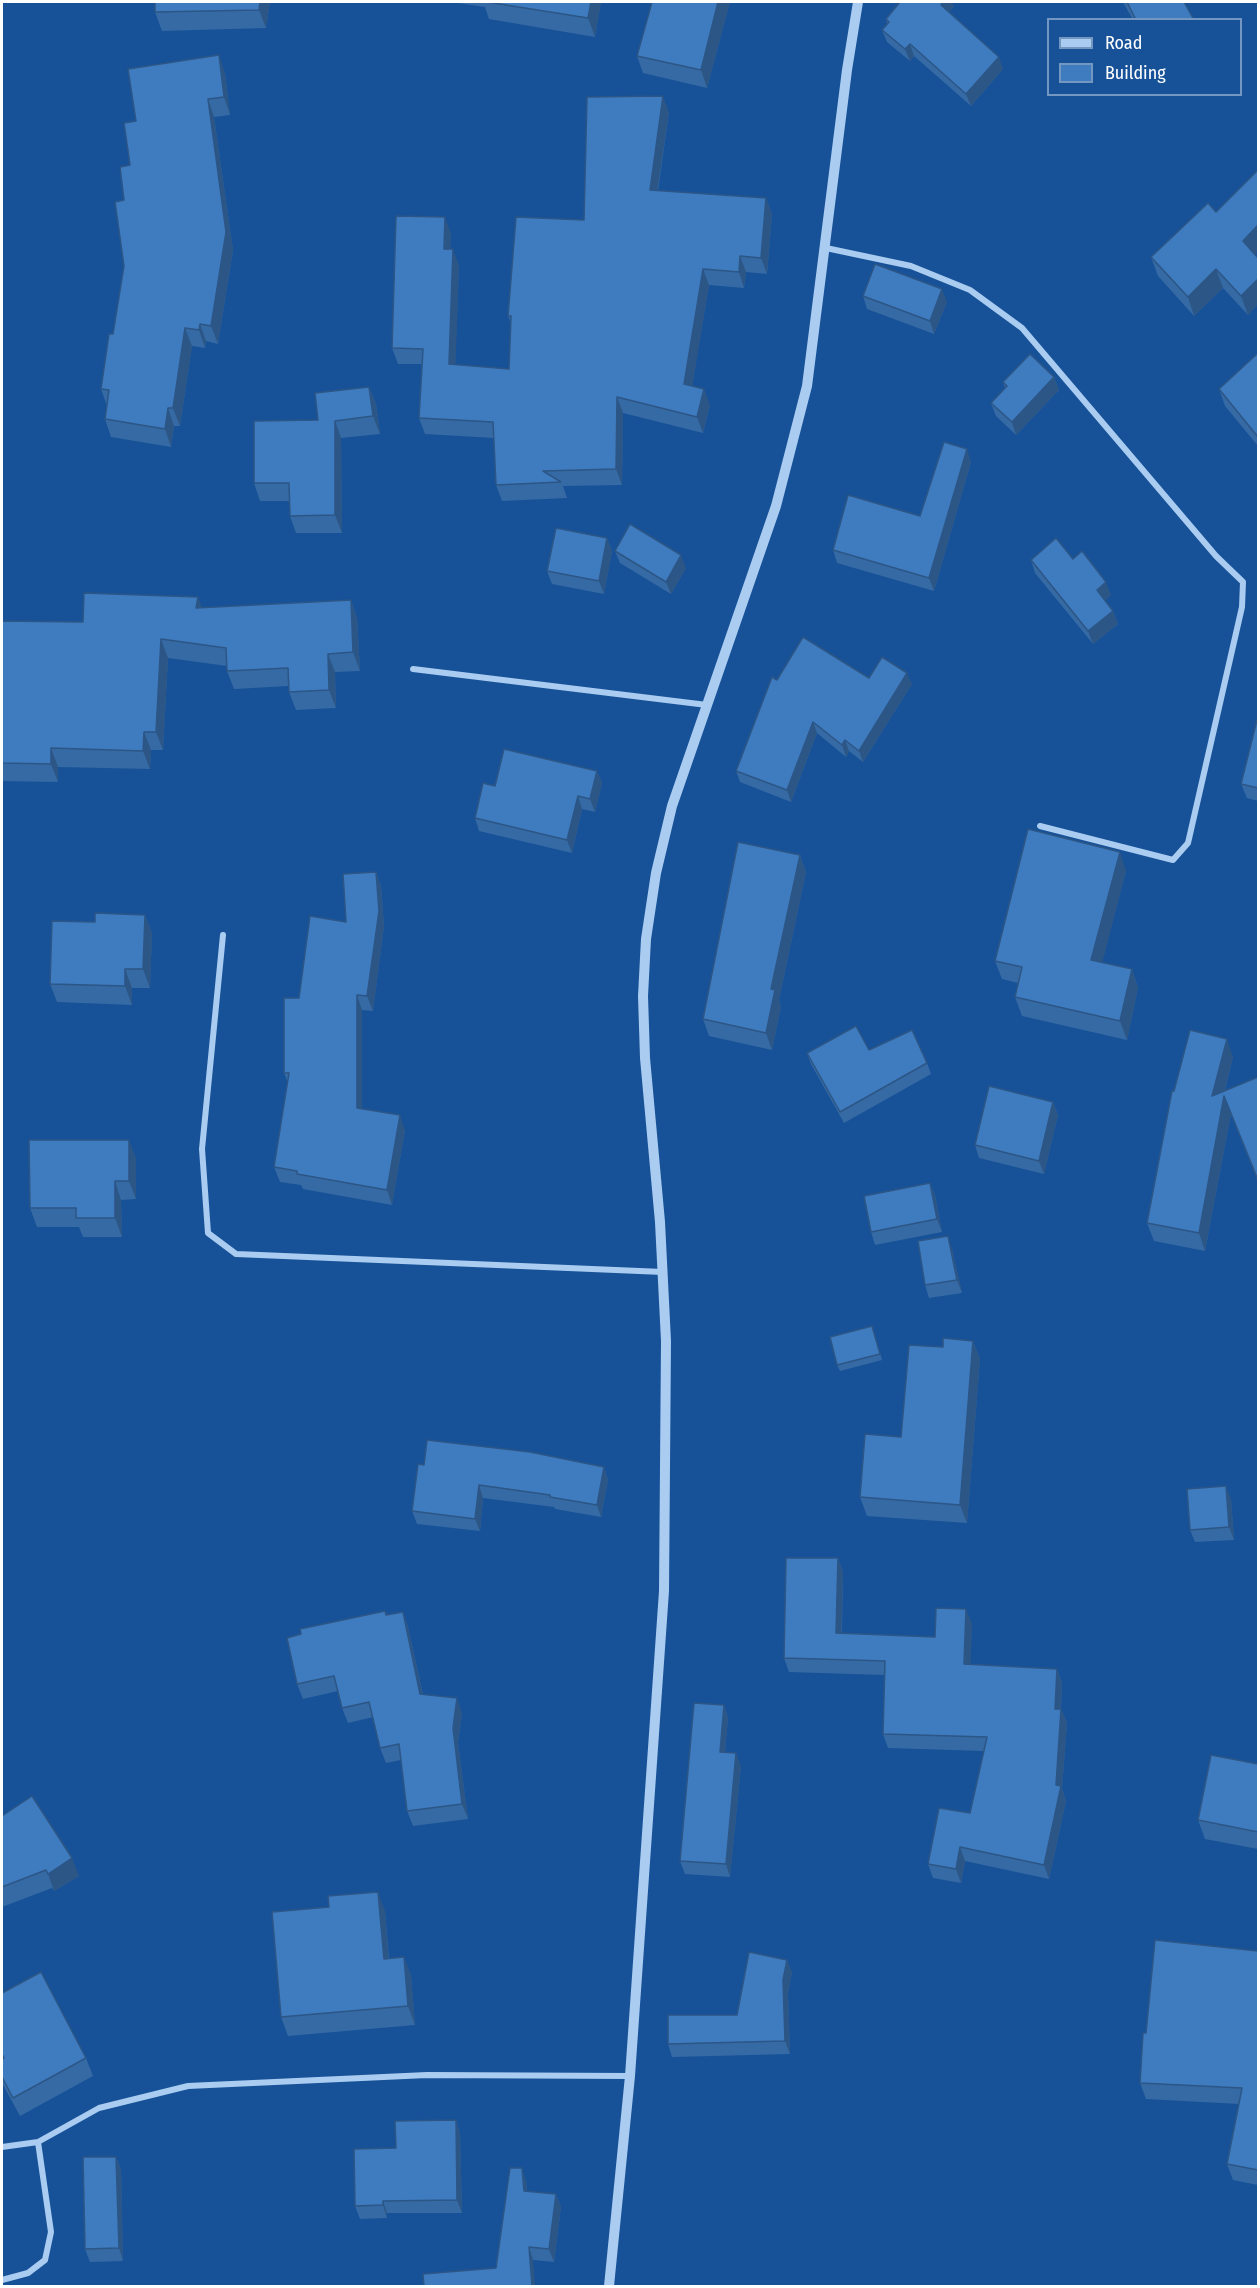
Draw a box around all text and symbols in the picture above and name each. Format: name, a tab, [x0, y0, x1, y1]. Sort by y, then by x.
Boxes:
legend	[1047, 18, 1242, 96]
text: Road	[1105, 32, 1142, 54]
text: Building	[1105, 62, 1166, 84]

